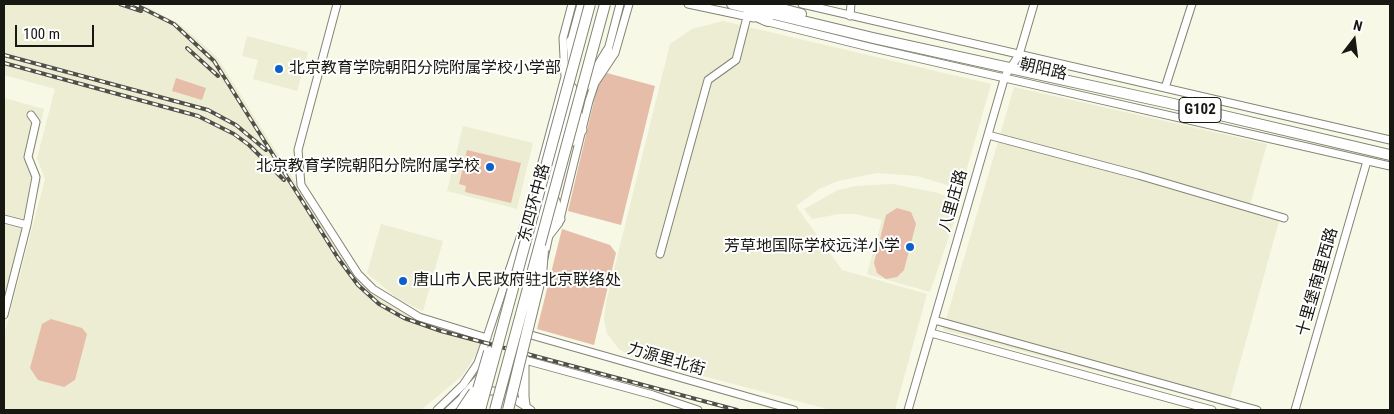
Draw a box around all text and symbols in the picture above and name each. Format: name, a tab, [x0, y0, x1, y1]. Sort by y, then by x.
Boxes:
scale bar	[18, 15, 96, 47]
north arrow	[1329, 15, 1379, 65]
text: N	[1352, 17, 1364, 34]
text: 100 m	[23, 25, 60, 43]
street label: 朝阳路	[1017, 55, 1069, 85]
place label: 北京教育学院朝阳分院附属学校小学部	[289, 59, 561, 79]
marker: 北京教育学院朝阳分院附属学校小学部	[273, 63, 285, 75]
road number: G102	[1179, 98, 1221, 122]
place label: 北京教育学院朝阳分院附属学校	[256, 157, 480, 177]
marker: 北京教育学院朝阳分院附属学校	[484, 161, 496, 173]
street label: 东四环中路	[515, 162, 555, 244]
street label: 八里庄路	[936, 168, 972, 234]
street label: 十里堡南里西路	[1293, 226, 1343, 338]
place label: 芳草地国际学校远洋小学	[724, 237, 900, 257]
marker: 芳草地国际学校远洋小学	[904, 241, 916, 253]
place label: 唐山市人民政府驻北京联络处	[413, 271, 621, 291]
marker: 唐山市人民政府驻北京联络处	[397, 275, 409, 287]
street label: 力源里北街	[625, 340, 707, 380]

